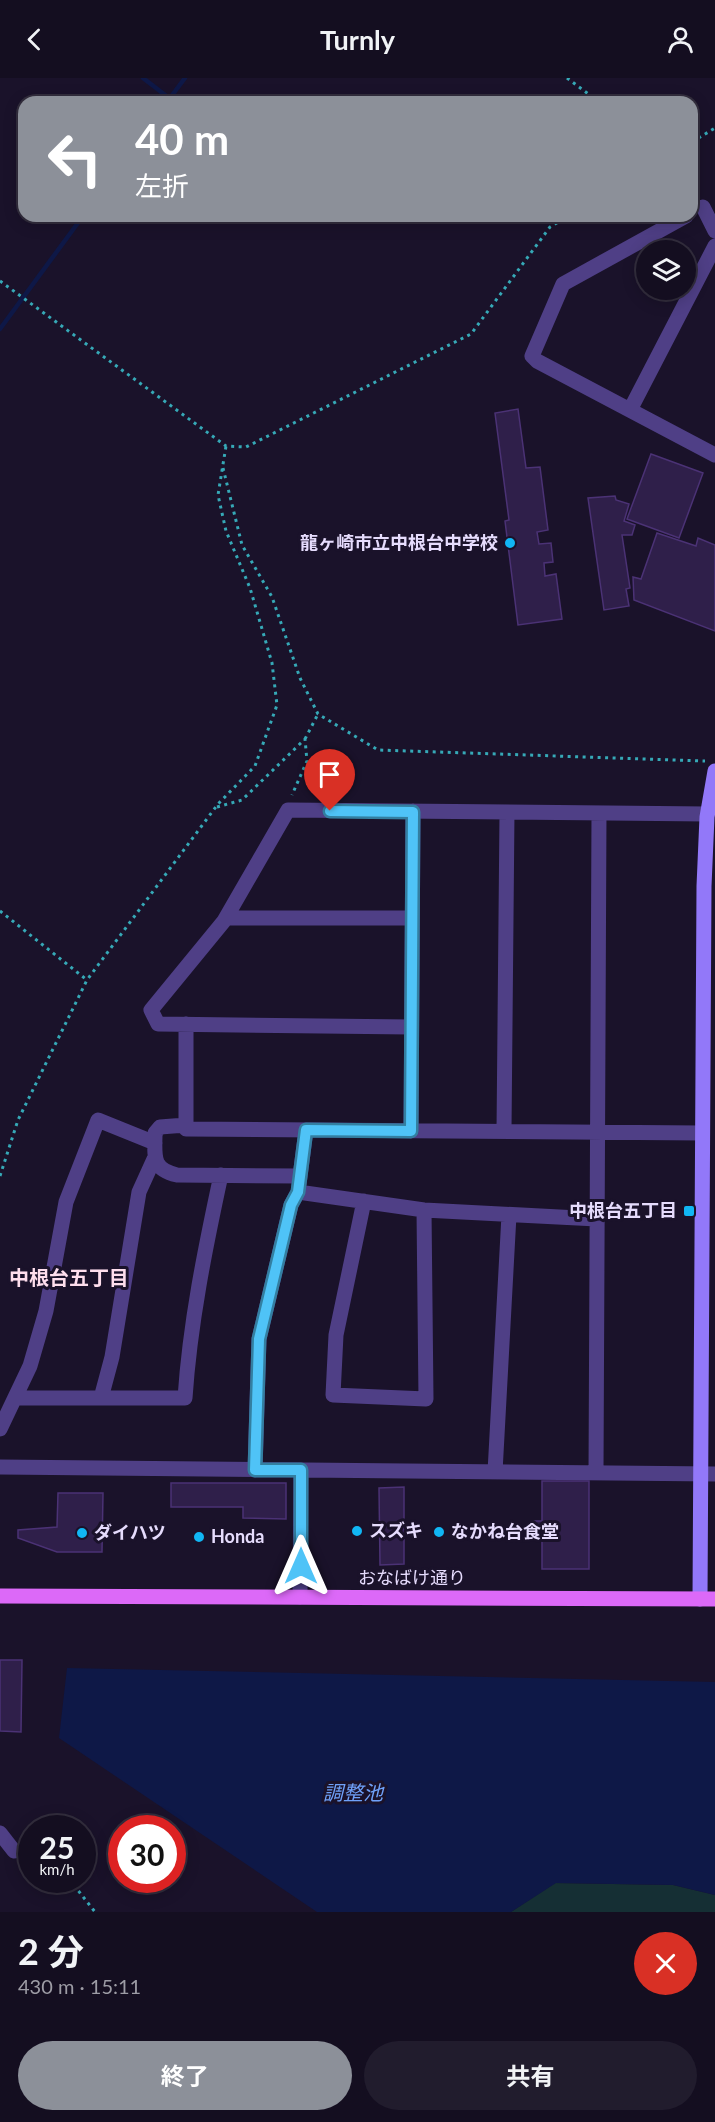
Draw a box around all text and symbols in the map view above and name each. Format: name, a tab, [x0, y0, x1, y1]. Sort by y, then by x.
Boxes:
icon: back	[18, 23, 51, 56]
text: Turnly	[320, 23, 395, 56]
icon: person	[664, 23, 697, 56]
text: 40 m	[135, 114, 229, 164]
icon: left	[36, 120, 114, 198]
text: 左折	[135, 169, 189, 202]
map controls	[636, 240, 696, 300]
button: layers	[636, 240, 696, 300]
place label: 龍ヶ崎市立中根台中学校	[300, 531, 498, 553]
marker: 龍ヶ崎市立中根台中学校	[503, 536, 517, 550]
pin	[304, 749, 355, 811]
icon: arrive	[313, 758, 346, 791]
place label: 中根台五丁目	[569, 1199, 677, 1221]
marker: 中根台五丁目	[682, 1204, 696, 1218]
district label: 中根台五丁目	[9, 1265, 129, 1289]
place label: スズキ	[369, 1519, 423, 1541]
place label: なかね台食堂	[451, 1520, 559, 1542]
place label: ダイハツ	[94, 1521, 166, 1543]
marker: スズキ	[350, 1524, 364, 1538]
place label: Honda	[211, 1525, 264, 1547]
marker: なかね台食堂	[432, 1525, 446, 1539]
marker: ダイハツ	[75, 1526, 89, 1540]
marker: Honda	[192, 1530, 206, 1544]
position arrow	[269, 1534, 333, 1598]
street label: おなばけ通り	[358, 1566, 466, 1588]
water label: 調整池	[323, 1780, 385, 1804]
speed limit sign: 30	[108, 1815, 186, 1893]
text: 25	[40, 1829, 74, 1865]
text: km/h	[39, 1860, 75, 1878]
text: 2 分	[18, 1929, 84, 1973]
button: close	[634, 1932, 697, 1995]
text: 430 m · 15:11	[18, 1974, 141, 1998]
button: 終了	[18, 2041, 352, 2110]
button: 共有	[364, 2041, 697, 2110]

